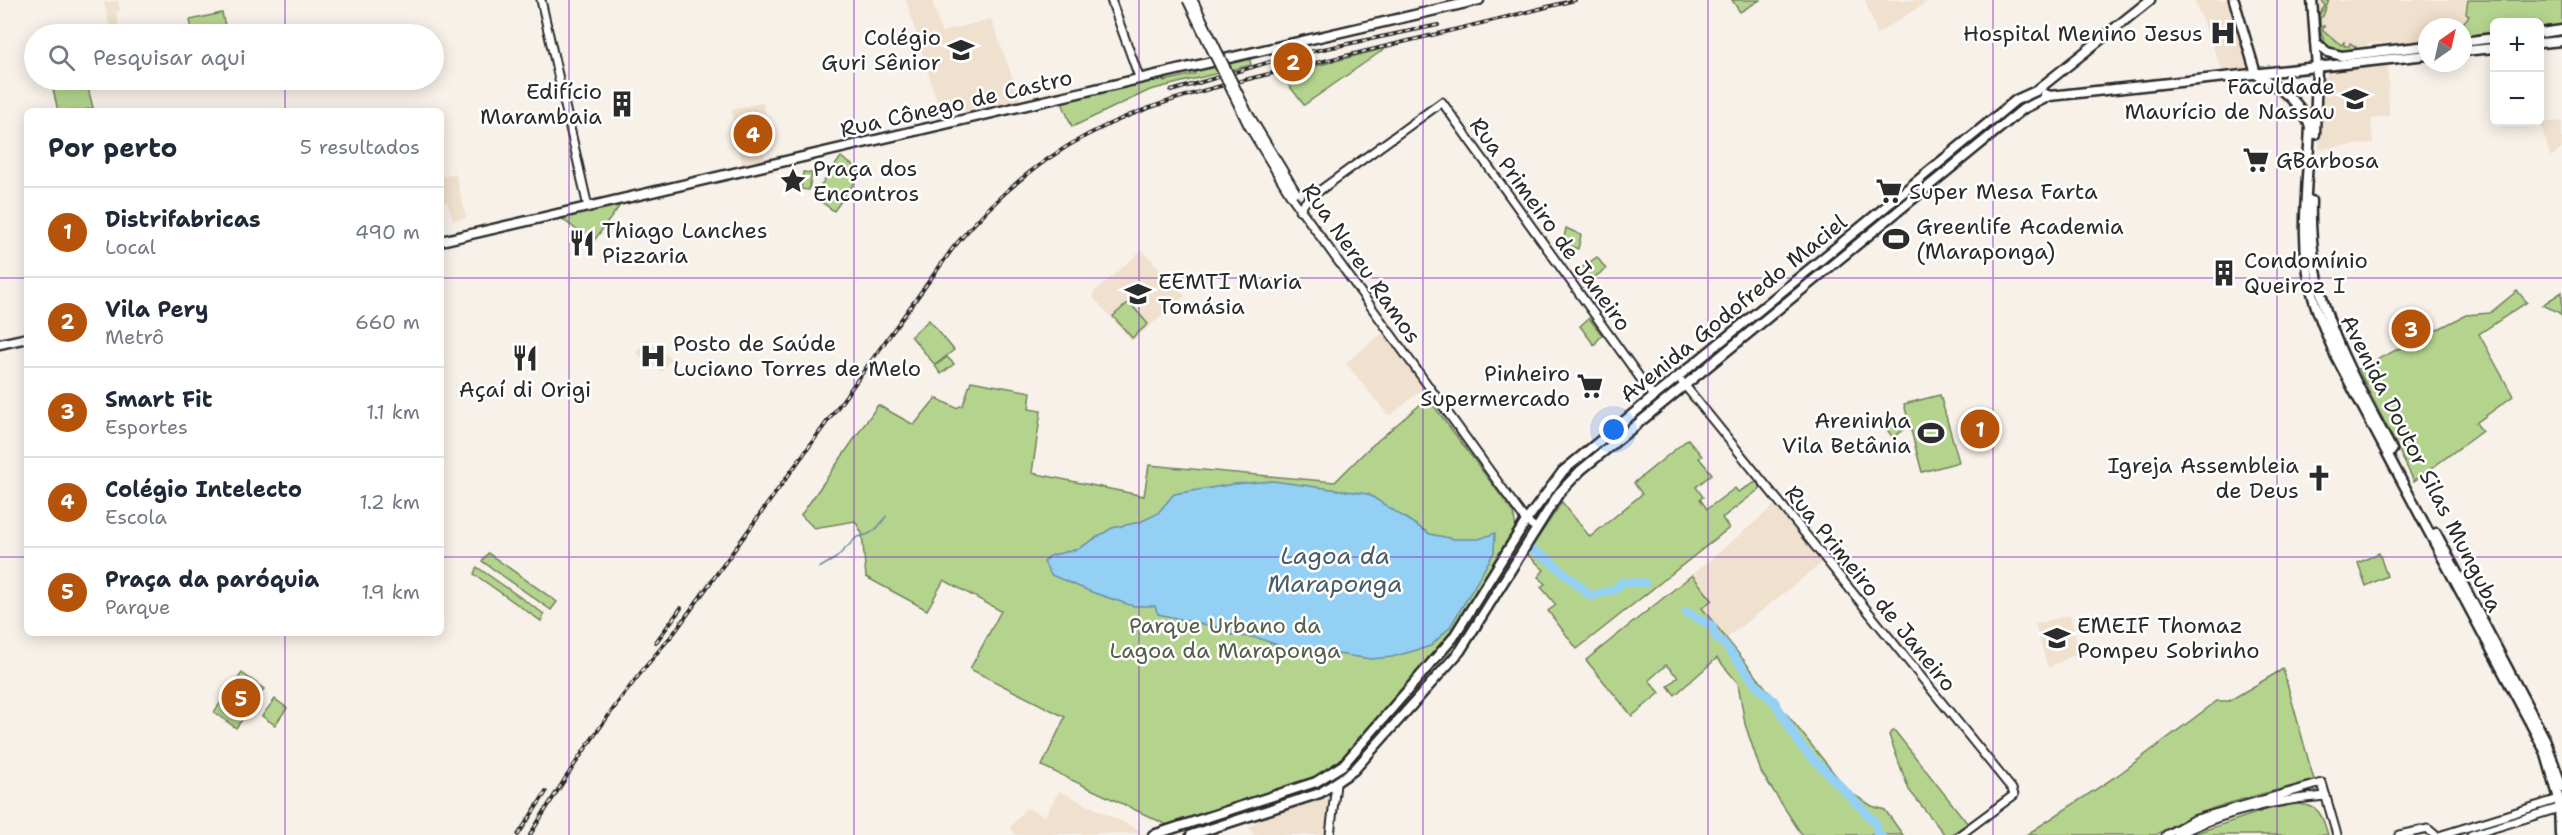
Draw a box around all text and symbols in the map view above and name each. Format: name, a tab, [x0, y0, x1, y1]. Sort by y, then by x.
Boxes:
hospital icon: Hospital Menino Jesus	[2208, 18, 2238, 48]
north arrow	[2418, 18, 2472, 72]
map controls	[2490, 18, 2544, 126]
button: +	[2490, 18, 2544, 72]
place label: Hospital Menino Jesus	[1963, 19, 2203, 48]
place label: Colégio Guri Sênior	[821, 23, 941, 77]
search box	[24, 24, 444, 90]
school or university icon: Colégio Guri Sênior	[946, 35, 976, 65]
pin: 2	[1274, 40, 1312, 84]
icon: search	[45, 41, 78, 74]
text: Pesquisar aqui	[93, 43, 246, 72]
street label: Rua Cônego de Castro	[837, 63, 1075, 144]
place label: Faculdade Maurício de Nassau	[2124, 72, 2335, 126]
button: −	[2490, 72, 2544, 126]
place label: Edifício Marambaia	[480, 77, 602, 131]
school or university icon: Faculdade Maurício de Nassau	[2340, 84, 2370, 114]
building icon: Edifício Marambaia	[607, 89, 637, 119]
pin: 4	[734, 112, 772, 156]
street label: Rua Primeiro de Janeiro	[1463, 112, 1638, 337]
text: Por perto	[48, 130, 177, 165]
text: 5 resultados	[300, 134, 420, 160]
supermarket icon: GBarbosa	[2241, 145, 2271, 175]
place label: GBarbosa	[2276, 146, 2379, 175]
place label: Praça dos Encontros	[813, 154, 919, 208]
place icon: Praça dos Encontros	[778, 166, 808, 196]
supermarket icon: Super Mesa Farta	[1874, 176, 1904, 206]
street label: Rua Nereu Ramos	[1295, 177, 1428, 349]
place label: Super Mesa Farta	[1909, 177, 2098, 206]
text: Distrifabricas	[105, 205, 261, 234]
street label: Avenida Godofredo Maciel	[1614, 208, 1853, 409]
place label: Greenlife Academia (Maraponga)	[1916, 212, 2124, 266]
place label: Thiago Lanches Pizzaria	[602, 216, 768, 270]
text: 1	[63, 219, 72, 245]
text: 490 m	[355, 219, 420, 245]
sports icon: Greenlife Academia (Maraponga)	[1881, 224, 1911, 254]
restaurant icon: Thiago Lanches Pizzaria	[567, 228, 597, 258]
text: Local	[105, 234, 156, 260]
place label: Condomínio Queiroz I	[2244, 246, 2368, 300]
building icon: Condomínio Queiroz I	[2209, 258, 2239, 288]
place label: EEMTI Maria Tomásia	[1158, 267, 1302, 321]
school or university icon: EEMTI Maria Tomásia	[1123, 279, 1153, 309]
text: Vila Pery	[105, 295, 209, 324]
pin: 3	[2392, 306, 2430, 352]
text: 2	[61, 309, 75, 335]
text: 660 m	[355, 309, 420, 335]
street label: Avenida Doutor Silas Munguba	[2334, 310, 2510, 617]
text: Metrô	[105, 324, 164, 350]
place label: Posto de Saúde Luciano Torres de Melo	[673, 329, 921, 383]
hospital icon: Posto de Saúde Luciano Torres de Melo	[638, 341, 668, 371]
restaurant icon: Açaí di Origi	[510, 343, 540, 373]
place label: Pinheiro Supermercado	[1420, 359, 1570, 413]
supermarket icon: Pinheiro Supermercado	[1575, 371, 1605, 401]
place label: Açaí di Origi	[459, 375, 591, 404]
text: Smart Fit	[105, 385, 212, 414]
text: 3	[61, 399, 75, 425]
text: 1.1 km	[366, 399, 420, 425]
place label: Areninha Vila Betânia	[1782, 406, 1911, 460]
pin: 1	[1960, 406, 2000, 452]
text: Esportes	[105, 414, 188, 440]
your location	[1599, 415, 1628, 444]
sports icon: Areninha Vila Betânia	[1916, 418, 1946, 448]
place label: Igreja Assembleia de Deus	[2107, 451, 2299, 505]
church icon: Igreja Assembleia de Deus	[2304, 463, 2334, 493]
text: Colégio Intelecto	[105, 475, 302, 504]
street label: Rua Primeiro de Janeiro	[1778, 479, 1963, 697]
text: 4	[61, 489, 75, 515]
text: 1.2 km	[360, 489, 420, 515]
text: Escola	[105, 504, 167, 530]
water label: Lagoa da Maraponga	[1268, 540, 1402, 600]
text: Praça da paróquia	[105, 565, 319, 594]
text: 5	[61, 579, 74, 605]
text: 1.9 km	[361, 579, 420, 605]
text: Parque	[105, 594, 170, 620]
park label: Parque Urbano da Lagoa da Maraponga	[1109, 611, 1341, 665]
place label: EMEIF Thomaz Pompeu Sobrinho	[2077, 611, 2260, 665]
school or university icon: EMEIF Thomaz Pompeu Sobrinho	[2042, 623, 2072, 653]
pin: 5	[222, 676, 260, 720]

